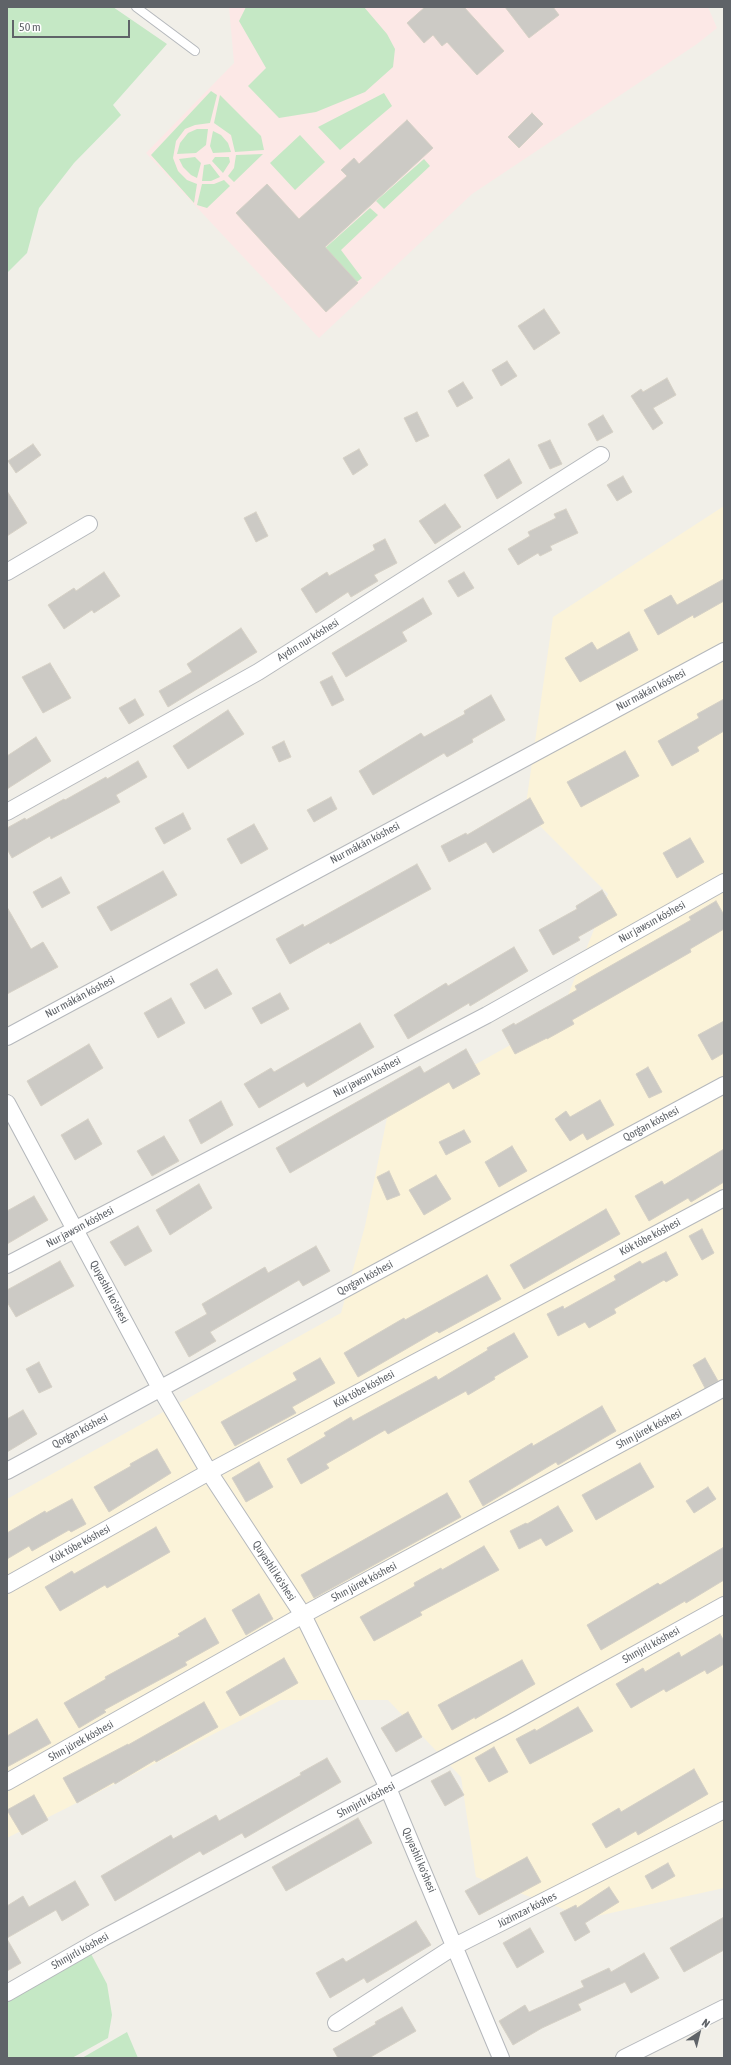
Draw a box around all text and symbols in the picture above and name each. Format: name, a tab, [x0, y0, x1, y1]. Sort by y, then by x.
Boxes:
scale bar	[14, 12, 132, 38]
text: 50 m	[19, 20, 41, 34]
street label: Aydın nur kóshesi	[275, 616, 341, 664]
street label: Nur mákán kóshesi	[614, 666, 688, 714]
street label: Nur mákán kóshesi	[328, 819, 402, 867]
street label: Nur jawsın kóshesi	[616, 898, 688, 946]
street label: Nur mákán kóshesi	[43, 973, 117, 1021]
street label: Nur jawsın kóshesi	[331, 1054, 403, 1100]
street label: Qorǵan kóshesi	[621, 1104, 681, 1144]
street label: Nur jawsın kóshesi	[44, 1204, 116, 1250]
street label: Kók tóbe kóshesi	[617, 1215, 683, 1259]
street label: Quyashli ko'shesi	[87, 1258, 131, 1326]
street label: Qorǵan kóshesi	[335, 1258, 395, 1298]
street label: Kók tóbe kóshesi	[331, 1367, 397, 1411]
street label: Shın júrek kóshesi	[614, 1406, 684, 1452]
street label: Qorǵan kóshesi	[50, 1411, 110, 1451]
street label: Kók tóbe kóshesi	[47, 1522, 113, 1566]
street label: Quyashli ko'shesi	[250, 1538, 298, 1604]
street label: Shın júrek kóshesi	[329, 1559, 399, 1605]
street label: Shınjırlı kóshesi	[620, 1624, 682, 1666]
street label: Shın júrek kóshesi	[46, 1718, 116, 1764]
street label: Shınjırlı kóshesi	[335, 1779, 397, 1821]
street label: Quyashli ko'shesi	[399, 1826, 439, 1894]
street label: Júzimzar kóshes	[495, 1889, 559, 1931]
street label: Shınjırlı kóshesi	[49, 1930, 111, 1972]
north arrow	[679, 2013, 719, 2053]
text: N	[700, 2016, 712, 2030]

